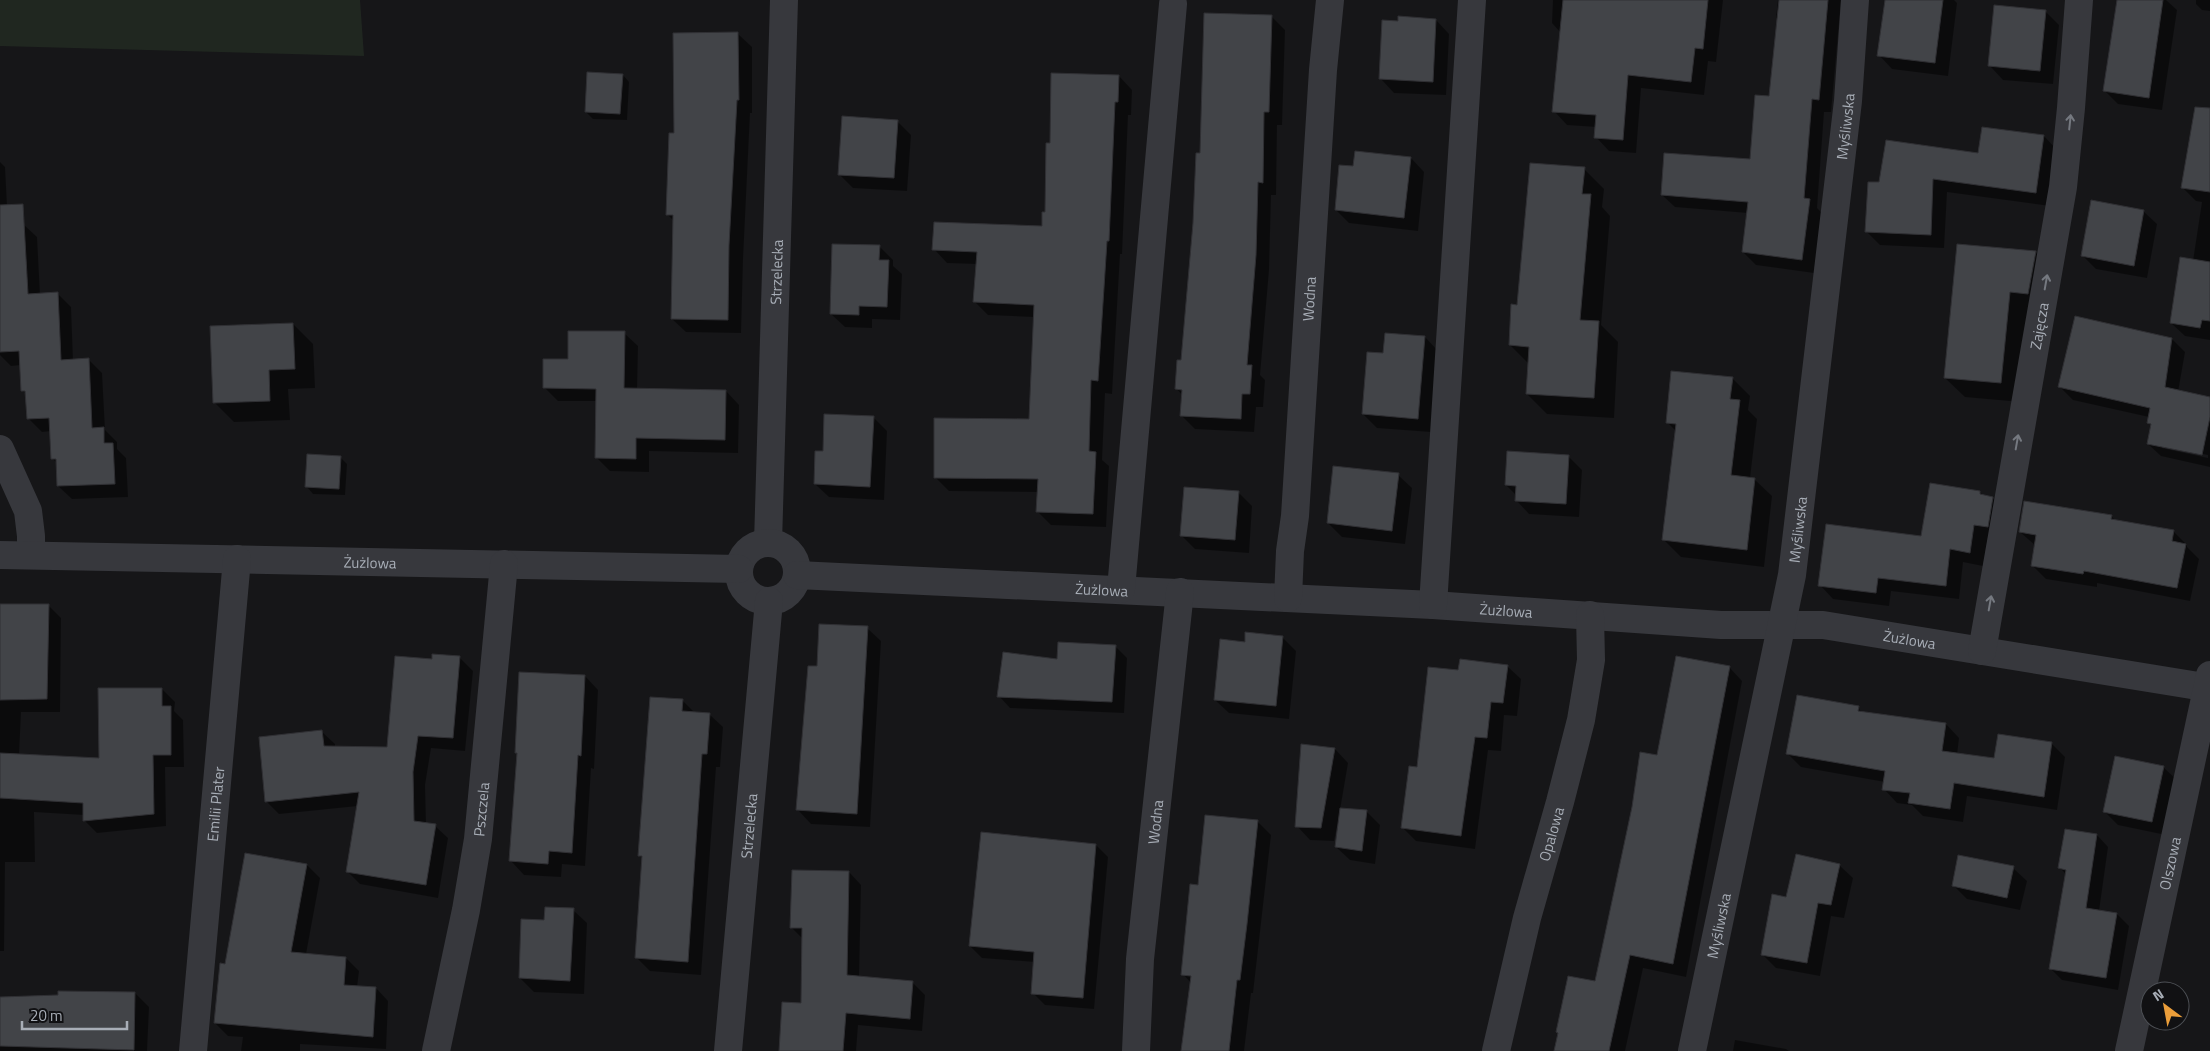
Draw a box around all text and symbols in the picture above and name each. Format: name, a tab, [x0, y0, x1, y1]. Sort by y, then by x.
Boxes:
street label: Myśliwska	[1830, 92, 1860, 161]
one-way arrow	[2065, 114, 2075, 130]
street label: Strzelecka	[764, 239, 788, 305]
street label: Wodna	[1296, 275, 1322, 322]
one-way arrow	[2041, 275, 2051, 291]
street label: Zajęcza	[2023, 300, 2054, 351]
one-way arrow	[2013, 435, 2023, 451]
street label: Myśliwska	[1782, 495, 1813, 564]
street label: Żużlowa	[343, 550, 397, 574]
street label: Żużlowa	[1075, 577, 1129, 602]
one-way arrow	[1986, 595, 1996, 611]
street label: Żużlowa	[1479, 597, 1534, 623]
street label: Żużlowa	[1882, 623, 1938, 655]
street label: Emilii Plater	[200, 765, 230, 843]
street label: Pszczela	[467, 781, 495, 838]
street label: Strzelecka	[734, 792, 763, 859]
street label: Wodna	[1141, 798, 1169, 845]
street label: Opalowa	[1532, 804, 1570, 864]
street label: Olszowa	[2153, 834, 2186, 892]
street label: Myśliwska	[1700, 890, 1737, 961]
north arrow	[2140, 981, 2190, 1031]
text: N	[2148, 983, 2168, 1006]
scale bar	[22, 998, 128, 1030]
text: 20 m	[30, 1004, 63, 1027]

